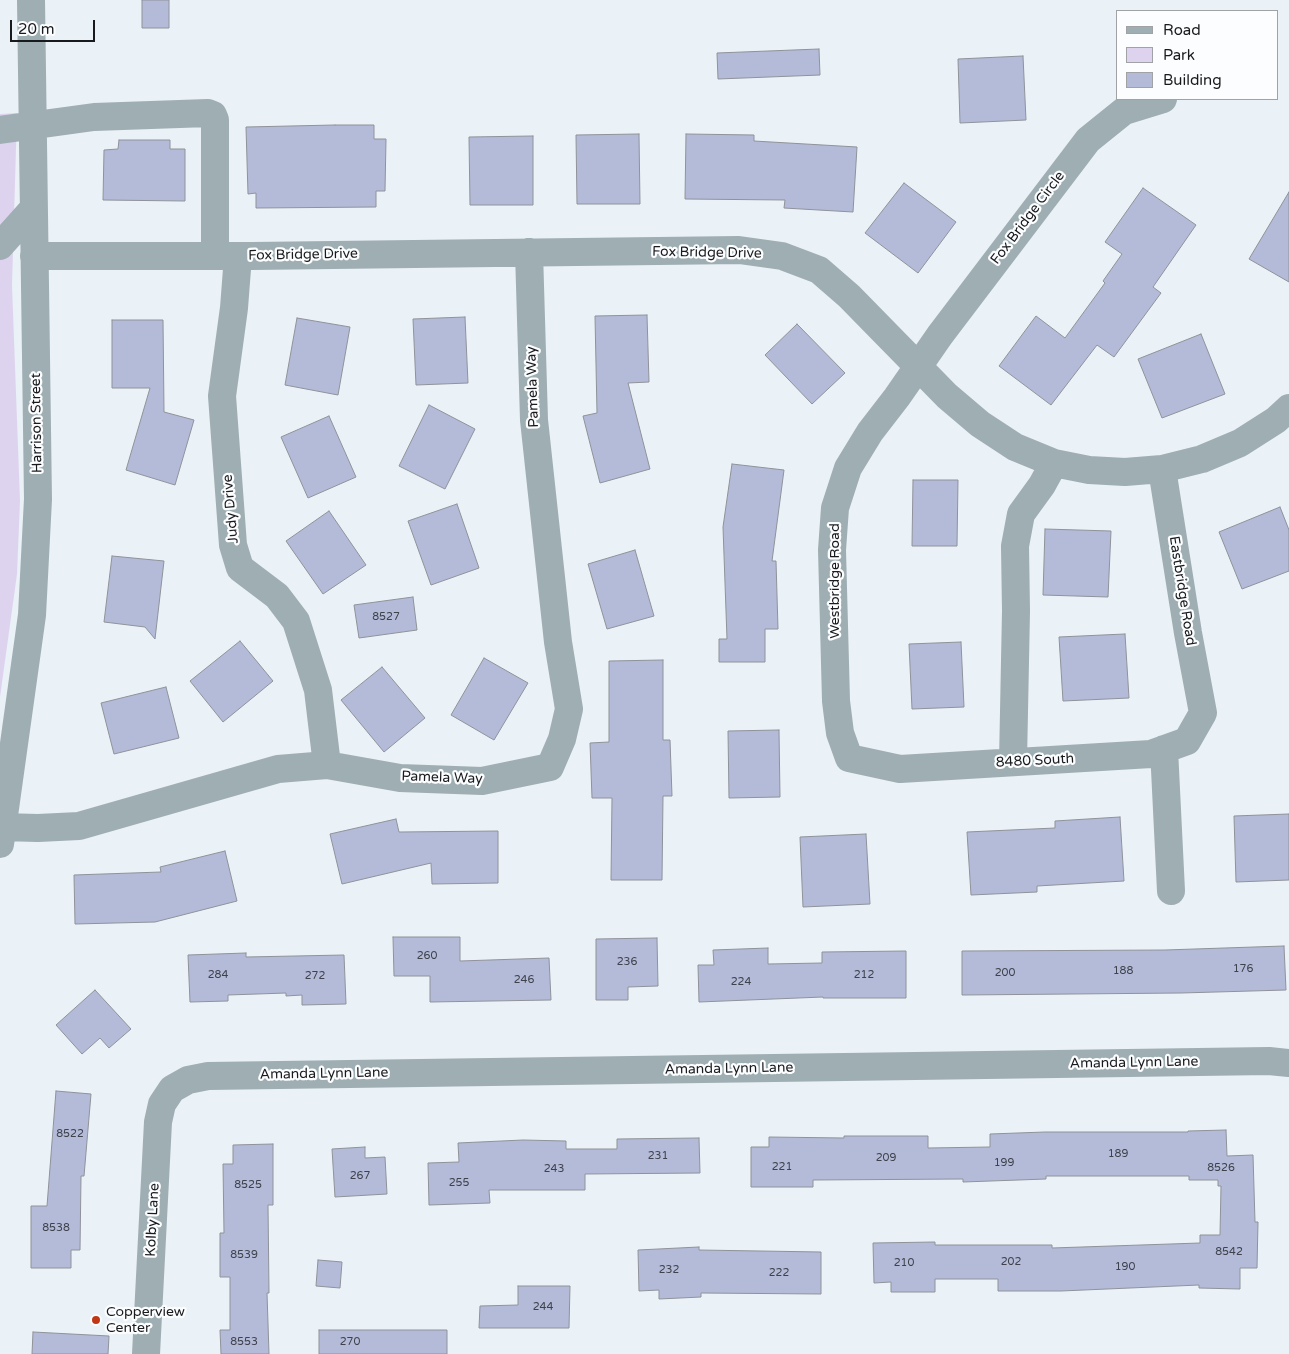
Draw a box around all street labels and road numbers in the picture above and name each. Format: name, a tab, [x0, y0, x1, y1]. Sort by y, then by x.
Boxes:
street label: Fox Bridge Circle	[987, 168, 1069, 268]
street label: Fox Bridge Drive	[652, 244, 762, 262]
street label: Fox Bridge Drive	[248, 246, 358, 264]
street label: Pamela Way	[523, 346, 543, 428]
street label: Harrison Street	[28, 373, 46, 473]
street label: Judy Drive	[220, 474, 242, 544]
street label: Westbridge Road	[827, 523, 843, 639]
street label: Eastbridge Road	[1165, 535, 1199, 647]
street label: 8480 South	[995, 751, 1075, 771]
street label: Pamela Way	[401, 768, 483, 788]
street label: Amanda Lynn Lane	[1070, 1053, 1198, 1073]
street label: Amanda Lynn Lane	[665, 1059, 793, 1079]
street label: Amanda Lynn Lane	[260, 1064, 388, 1084]
street label: Kolby Lane	[143, 1183, 163, 1257]

